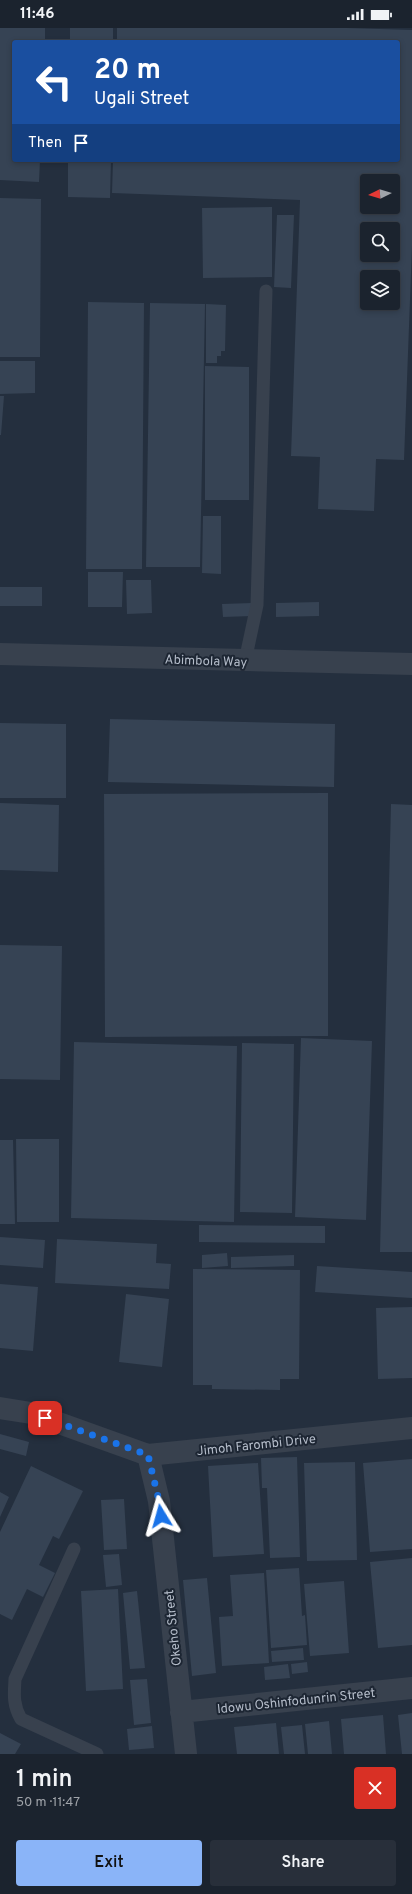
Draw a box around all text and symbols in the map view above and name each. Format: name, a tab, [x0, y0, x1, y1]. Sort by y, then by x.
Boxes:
text: 11:46	[20, 5, 55, 24]
text: 20 m	[94, 53, 161, 89]
icon: left	[28, 56, 80, 108]
text: Ugali Street	[94, 88, 189, 111]
icon: arrive	[70, 132, 92, 154]
text: Then	[28, 134, 62, 153]
north arrow	[360, 174, 400, 214]
map controls	[360, 174, 400, 310]
button: search	[360, 222, 400, 262]
button: layers	[360, 270, 400, 310]
street label: Abimbola Way	[164, 653, 248, 671]
pin	[28, 1401, 62, 1435]
icon: arrive	[34, 1407, 56, 1429]
street label: Jimoh Farombi Drive	[196, 1432, 317, 1460]
position arrow	[140, 1495, 182, 1537]
street label: Okeho Street	[162, 1589, 186, 1667]
street label: Idowu Oshinfodunrin Street	[216, 1686, 376, 1718]
text: 1 min	[16, 1765, 73, 1795]
button: close	[354, 1767, 396, 1809]
text: 50 m · 11:47	[16, 1795, 80, 1811]
button: Exit	[16, 1840, 202, 1886]
button: Share	[210, 1840, 396, 1886]

